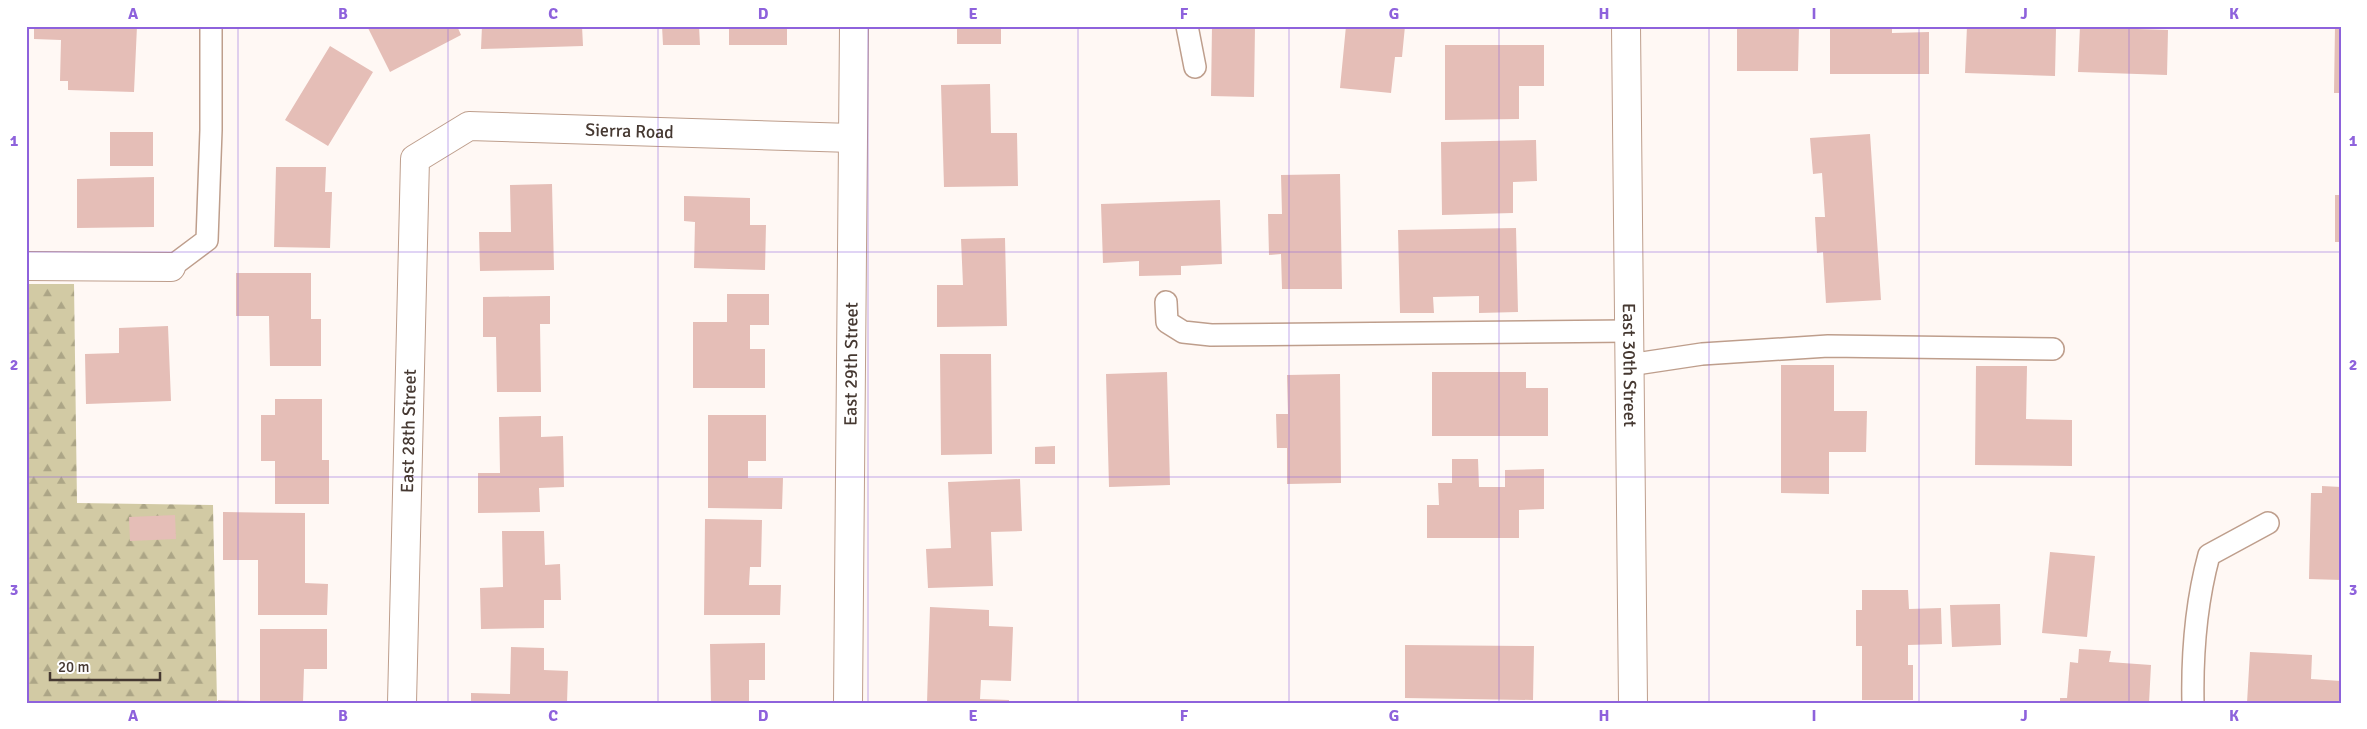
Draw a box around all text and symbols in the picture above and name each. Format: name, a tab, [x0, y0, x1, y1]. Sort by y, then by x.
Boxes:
text: A	[128, 4, 139, 24]
text: B	[338, 4, 348, 24]
text: C	[548, 4, 558, 24]
text: D	[758, 4, 769, 24]
text: E	[968, 4, 978, 24]
text: F	[1180, 4, 1189, 24]
text: G	[1389, 4, 1399, 24]
text: H	[1599, 4, 1609, 24]
text: I	[1811, 4, 1817, 24]
text: J	[2020, 4, 2028, 24]
text: K	[2229, 4, 2239, 24]
street label: Sierra Road	[585, 119, 674, 143]
text: 1	[10, 131, 19, 151]
text: 1	[2349, 131, 2358, 151]
street label: East 29th Street	[839, 302, 863, 426]
street label: East 30th Street	[1618, 303, 1641, 427]
text: 2	[10, 355, 18, 375]
text: 2	[2349, 355, 2357, 375]
street label: East 28th Street	[396, 369, 421, 493]
text: 3	[10, 580, 18, 600]
text: 3	[2349, 580, 2357, 600]
scale bar	[50, 649, 160, 681]
text: 20 m	[58, 658, 89, 676]
text: A	[128, 706, 139, 726]
text: B	[338, 706, 348, 726]
text: C	[548, 706, 558, 726]
text: D	[758, 706, 769, 726]
text: E	[968, 706, 978, 726]
text: F	[1180, 706, 1189, 726]
text: G	[1389, 706, 1399, 726]
text: H	[1599, 706, 1609, 726]
text: I	[1811, 706, 1817, 726]
text: J	[2020, 706, 2028, 726]
text: K	[2229, 706, 2239, 726]

